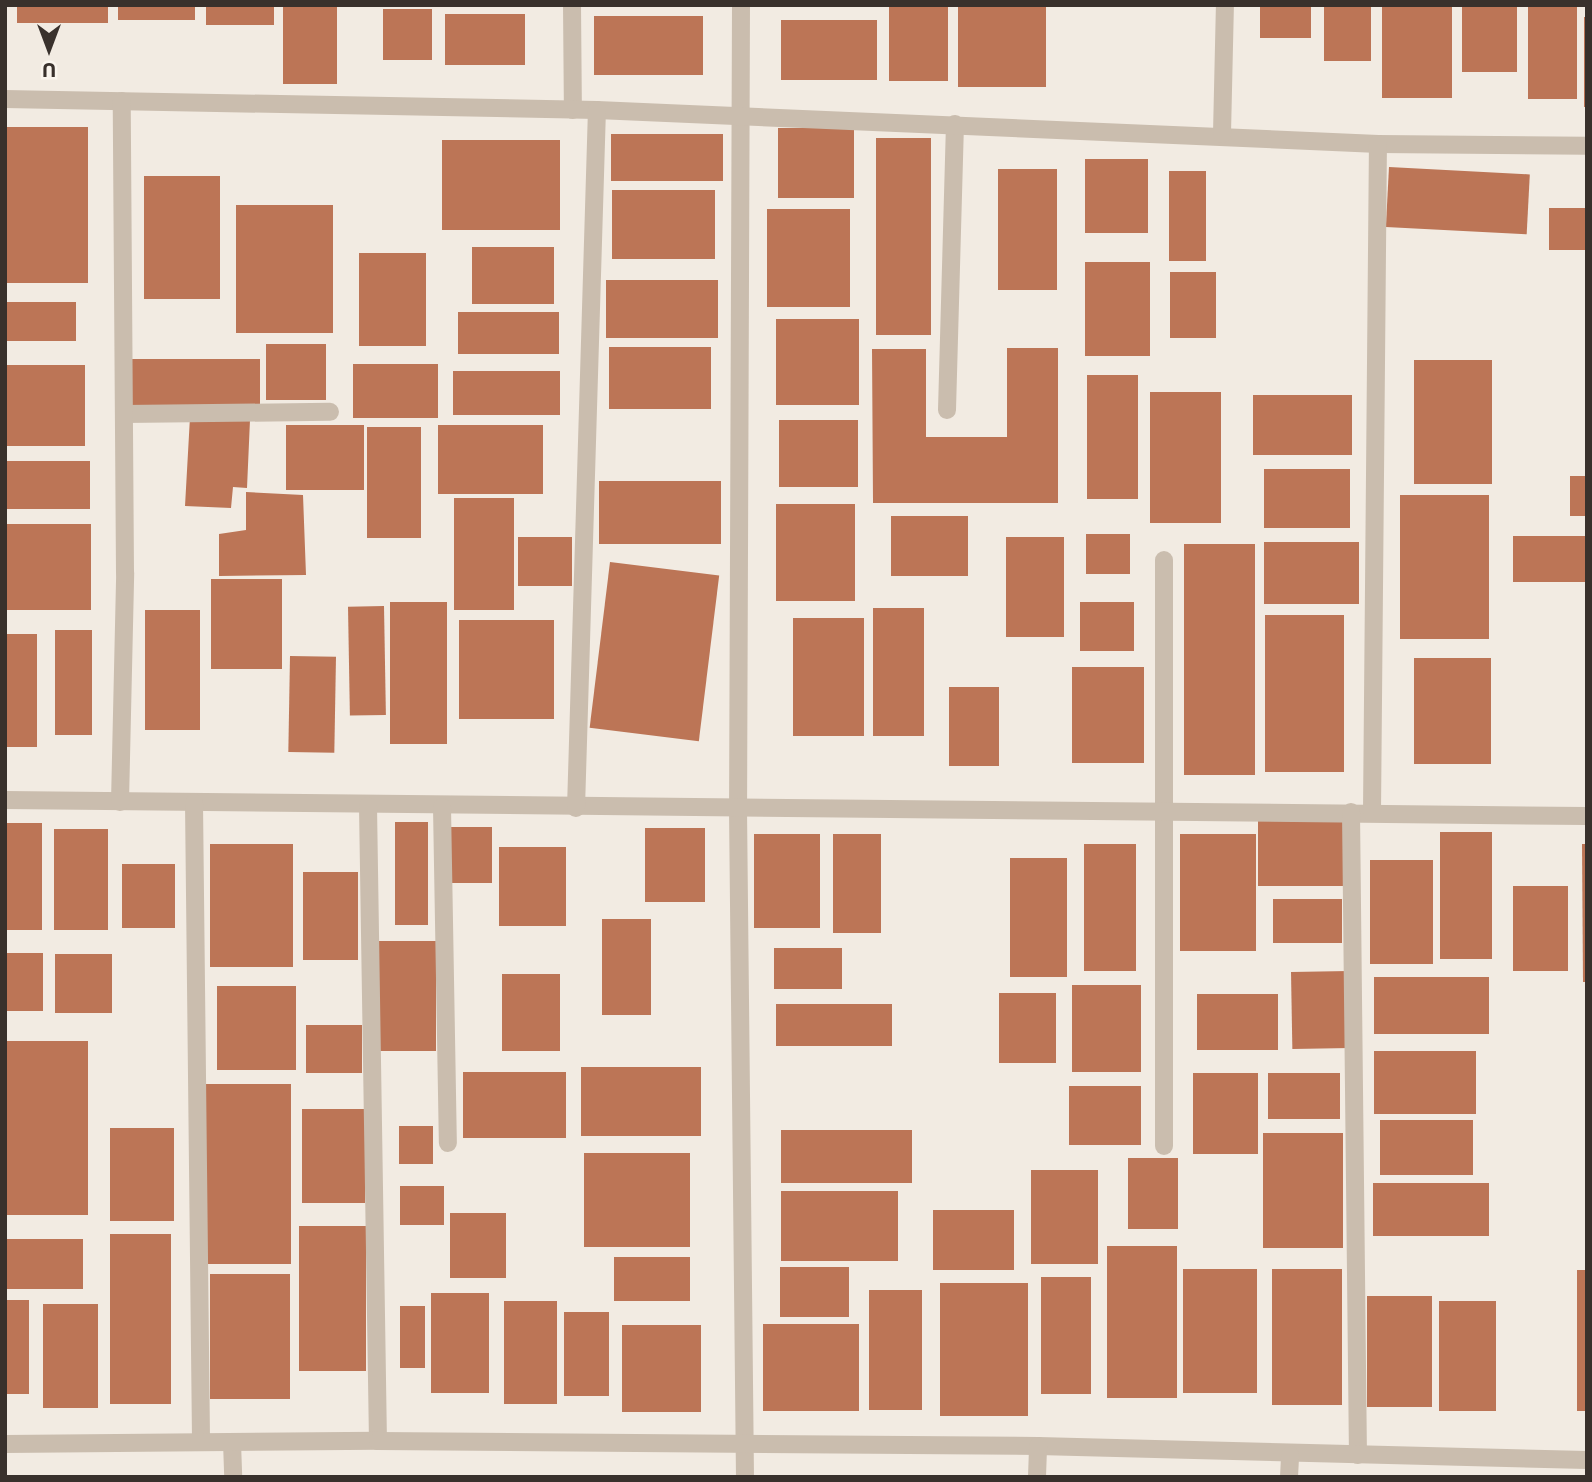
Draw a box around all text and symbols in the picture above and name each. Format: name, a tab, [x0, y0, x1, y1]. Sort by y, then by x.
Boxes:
north arrow	[14, 14, 84, 84]
text: U	[42, 59, 56, 82]

